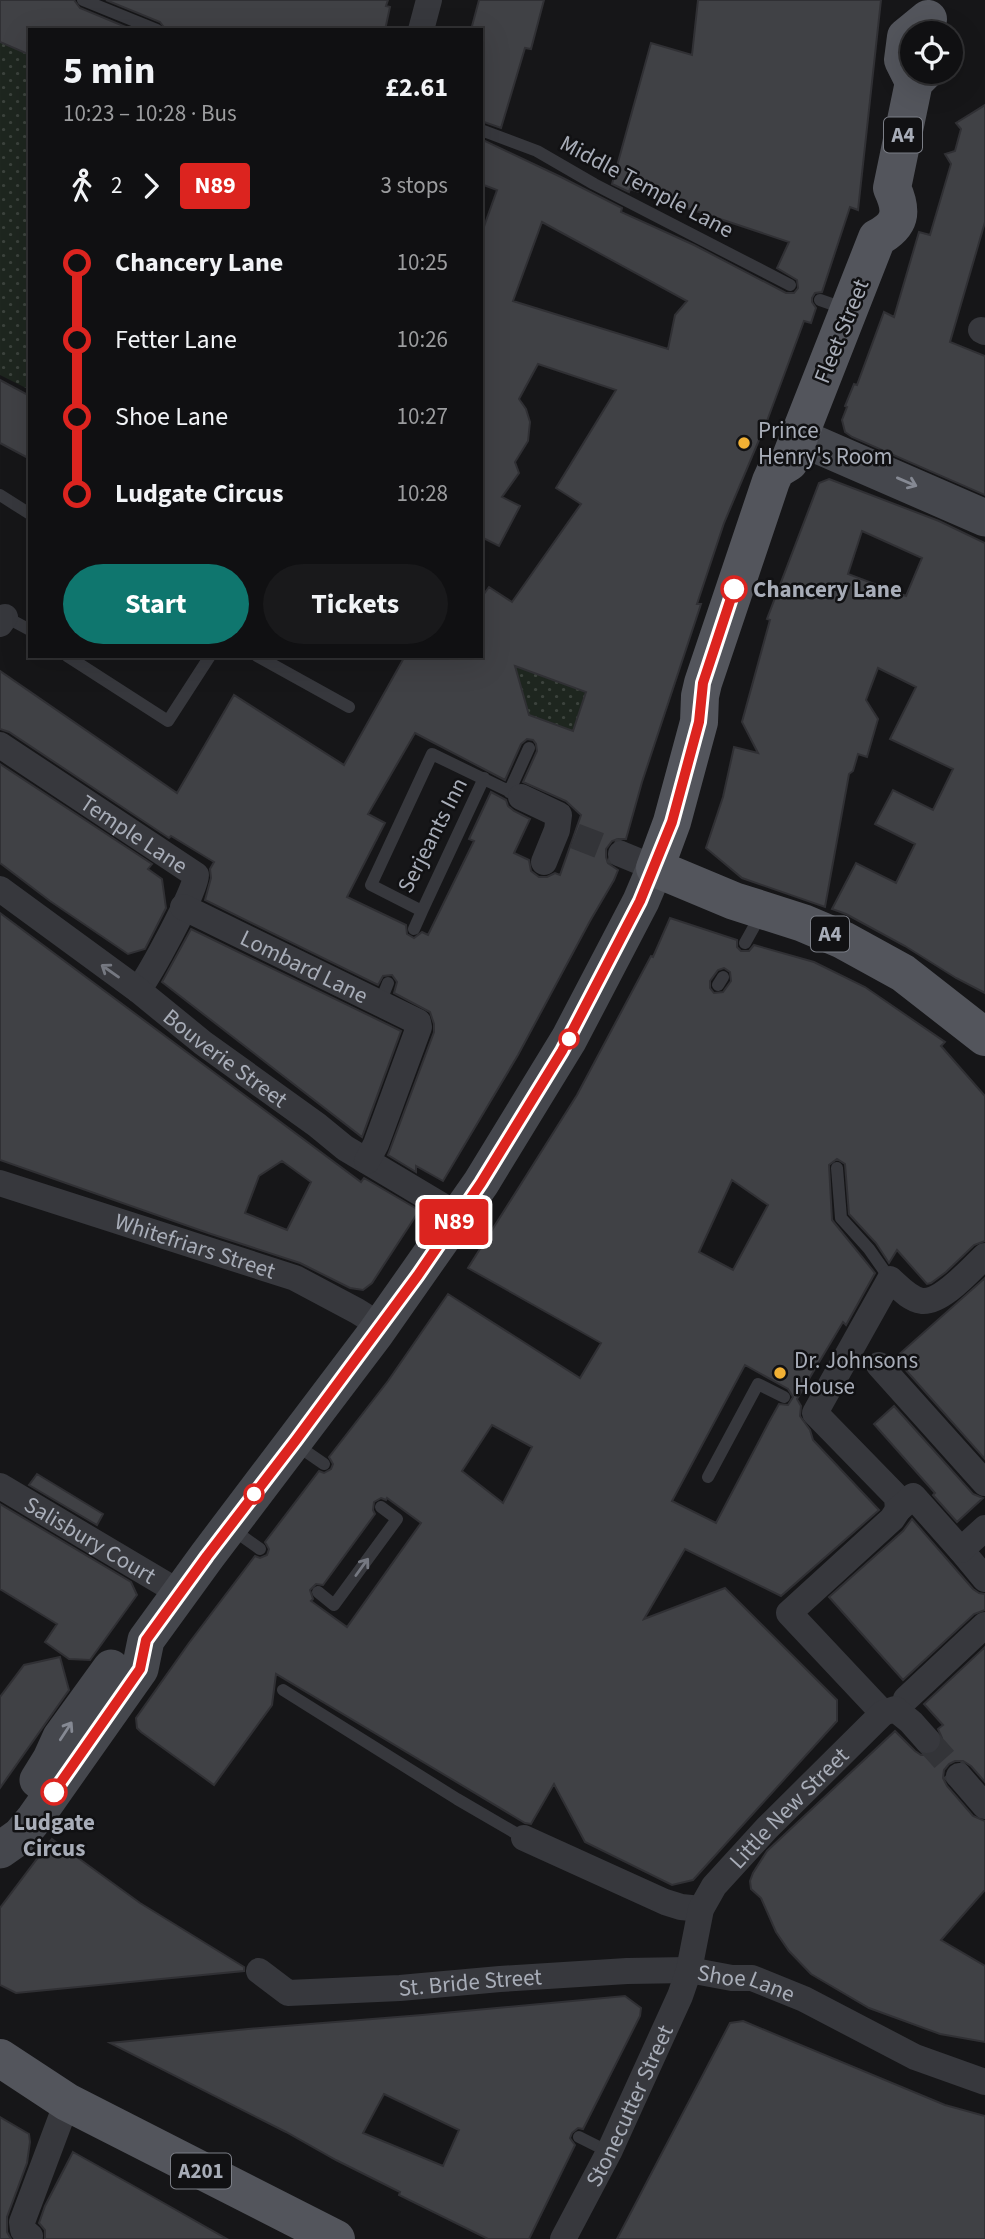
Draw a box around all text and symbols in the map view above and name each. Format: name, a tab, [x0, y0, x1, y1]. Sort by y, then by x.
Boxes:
map controls	[900, 21, 963, 84]
button: locate	[900, 21, 963, 84]
text: 5 min	[63, 44, 155, 98]
text: £2.61	[385, 69, 448, 106]
text: 10:23 – 10:28 · Bus	[63, 97, 237, 130]
road number: A4	[884, 118, 922, 152]
street label: Middle Temple Lane	[554, 127, 739, 246]
icon: walk	[63, 167, 101, 205]
icon: forward	[132, 167, 170, 205]
text: N89	[194, 168, 236, 203]
text: 2	[111, 169, 122, 202]
text: 3 stops	[381, 169, 448, 202]
text: Chancery Lane	[115, 244, 283, 281]
text: 10:25	[397, 246, 448, 279]
street label: Fleet Street	[806, 274, 877, 388]
text: Fetter Lane	[115, 321, 237, 358]
text: 10:26	[397, 323, 448, 356]
text: Shoe Lane	[115, 398, 228, 435]
text: 10:27	[397, 400, 448, 433]
place label: Prince Henry's Room	[758, 414, 893, 473]
marker: Prince Henry's Room	[736, 435, 752, 451]
text: Ludgate Circus	[115, 475, 284, 512]
one-way arrow	[895, 476, 917, 489]
text: 10:28	[397, 477, 448, 510]
button: Start	[63, 564, 249, 644]
button: Tickets	[263, 564, 448, 644]
place label: Chancery Lane	[753, 573, 902, 606]
marker: Chancery Lane	[721, 576, 747, 602]
street label: Serjeants Inn	[389, 772, 476, 899]
street label: Temple Lane	[74, 787, 194, 882]
road number: A4	[811, 916, 849, 951]
street label: Lombard Lane	[235, 922, 373, 1012]
one-way arrow	[101, 964, 120, 978]
street label: Bouverie Street	[156, 1001, 295, 1116]
unlabelled marker	[559, 1029, 579, 1049]
line badge: N89	[414, 1199, 494, 1245]
text: N89	[433, 1204, 475, 1239]
street label: Whitefriars Street	[110, 1205, 280, 1288]
place label: Dr. Johnsons House	[794, 1344, 918, 1403]
marker: Dr. Johnsons House	[772, 1365, 788, 1381]
unlabelled marker	[244, 1484, 264, 1504]
street label: Salisbury Court	[18, 1488, 162, 1592]
one-way arrow	[355, 1558, 370, 1577]
one-way arrow	[59, 1722, 73, 1741]
street label: Little New Street	[721, 1740, 857, 1876]
marker: Ludgate Circus	[41, 1779, 67, 1805]
place label: Ludgate Circus	[13, 1806, 95, 1865]
street label: Shoe Lane	[695, 1956, 800, 2011]
street label: St. Bride Street	[397, 1960, 543, 2005]
street label: Stonecutter Street	[578, 2019, 682, 2193]
road number: A201	[171, 2154, 231, 2188]

